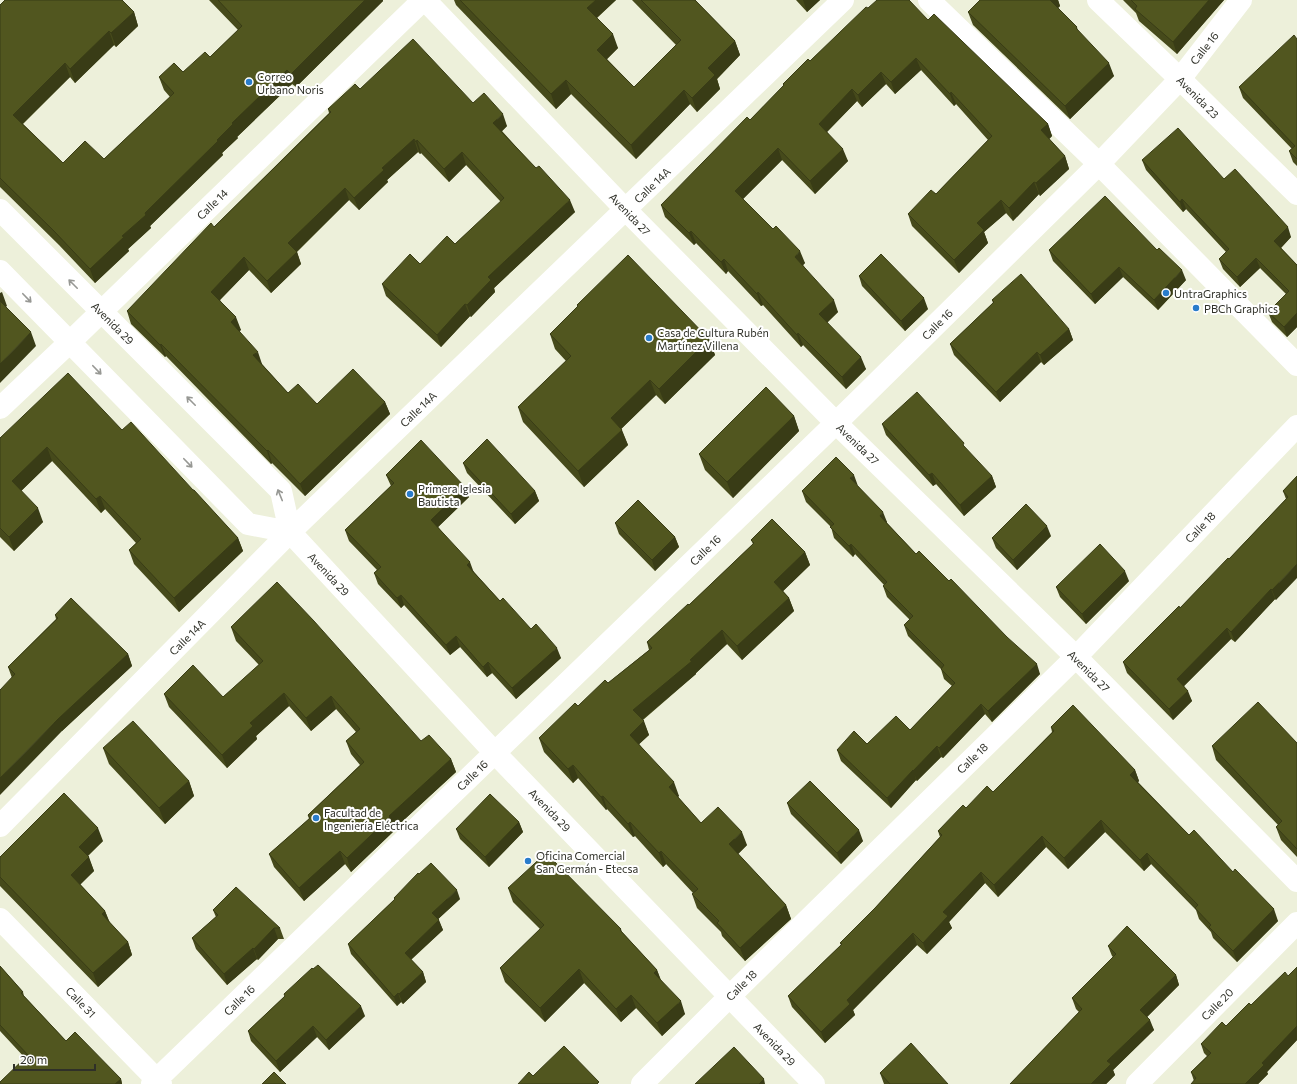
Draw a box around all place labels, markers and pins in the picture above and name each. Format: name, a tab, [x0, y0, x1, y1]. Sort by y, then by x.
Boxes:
place label: Correo Urbano Noris	[257, 70, 324, 96]
marker: Correo Urbano Noris	[244, 77, 254, 87]
place label: UntraGraphics	[1174, 287, 1247, 300]
marker: UntraGraphics	[1161, 288, 1171, 298]
place label: PBCh Graphics	[1204, 302, 1278, 315]
marker: PBCh Graphics	[1191, 303, 1201, 313]
place label: Casa de Cultura Rubén Martínez Villena	[657, 326, 769, 352]
marker: Casa de Cultura Rubén Martínez Villena	[644, 333, 654, 343]
place label: Primera Iglesia Bautista	[418, 482, 491, 508]
marker: Primera Iglesia Bautista	[405, 489, 415, 499]
place label: Facultad de Ingeniería Eléctrica	[324, 806, 419, 832]
marker: Facultad de Ingeniería Eléctrica	[311, 813, 321, 823]
place label: Oficina Comercial San Germán - Etecsa	[536, 849, 638, 875]
marker: Oficina Comercial San Germán - Etecsa	[523, 856, 533, 866]

